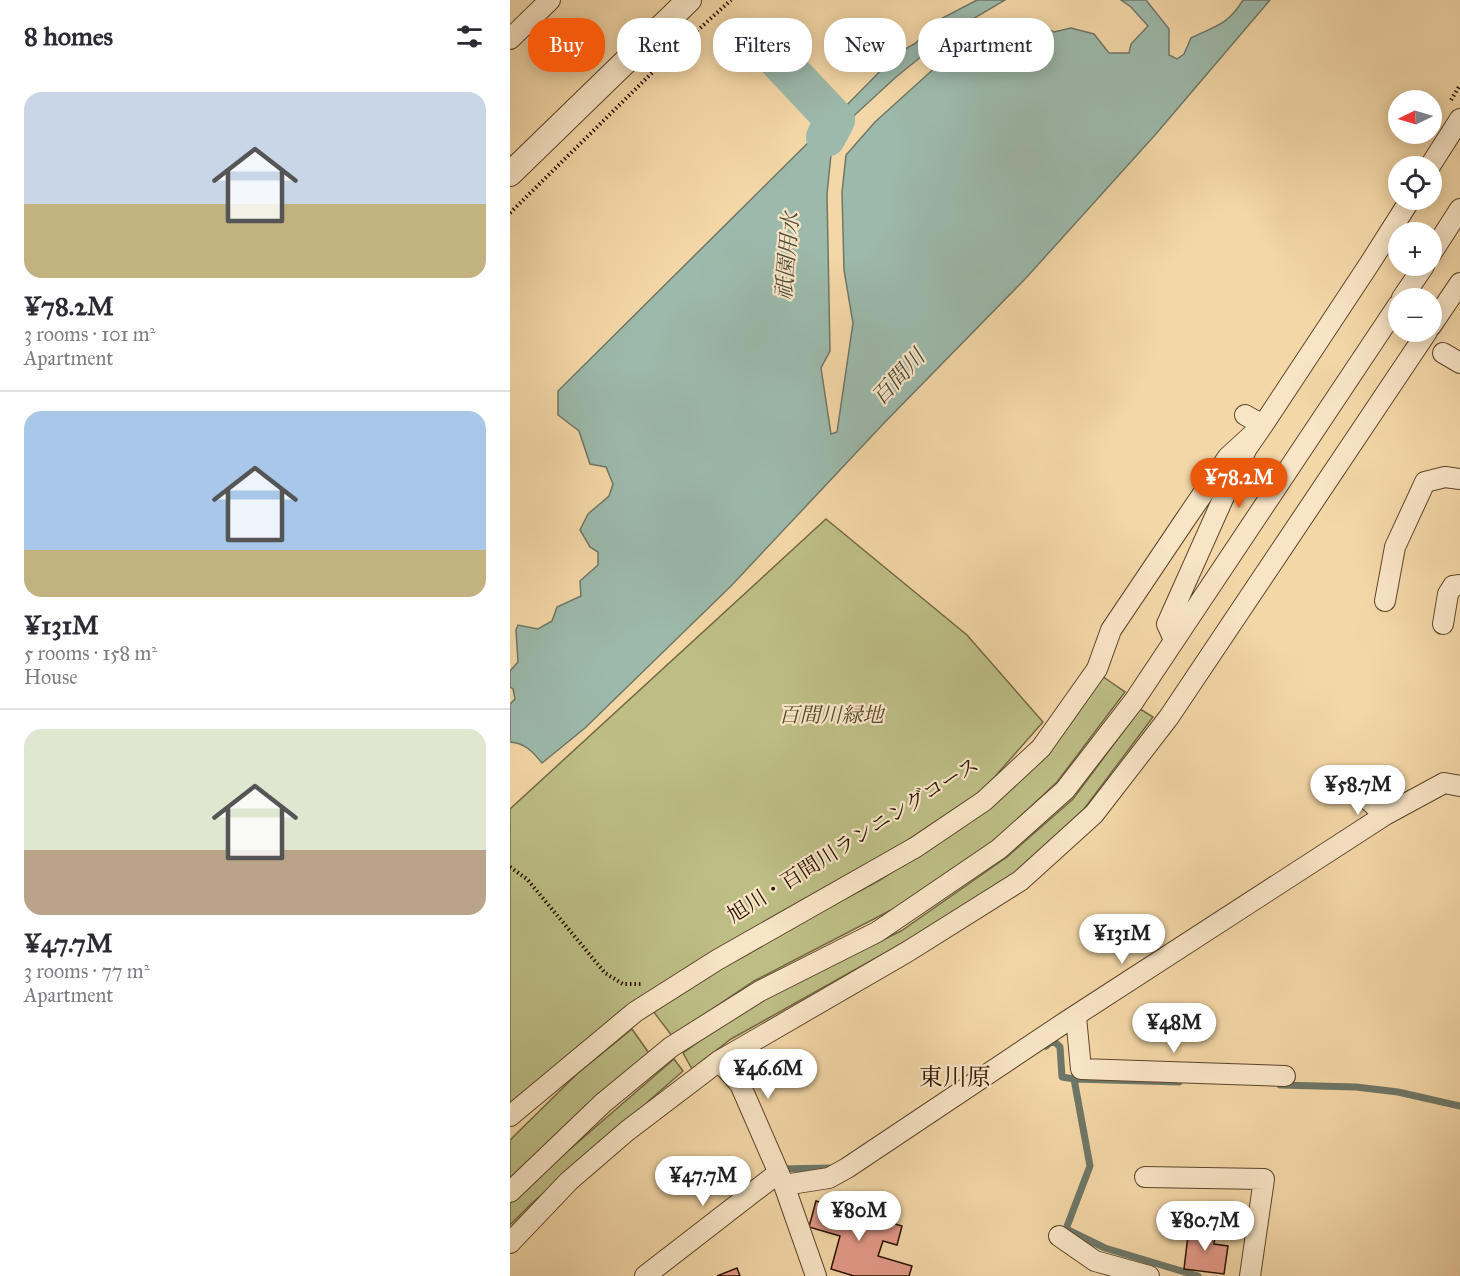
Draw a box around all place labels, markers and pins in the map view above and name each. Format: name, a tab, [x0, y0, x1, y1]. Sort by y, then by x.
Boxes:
pin: ¥78.2M	[1190, 458, 1288, 509]
pin: ¥58.7M	[1309, 765, 1407, 816]
pin: ¥131M	[1080, 914, 1164, 965]
pin: ¥48M	[1138, 1003, 1210, 1054]
pin: ¥46.6M	[719, 1049, 817, 1100]
pin: ¥47.7M	[654, 1156, 752, 1207]
pin: ¥80M	[823, 1191, 895, 1242]
pin: ¥80.7M	[1156, 1201, 1254, 1252]

